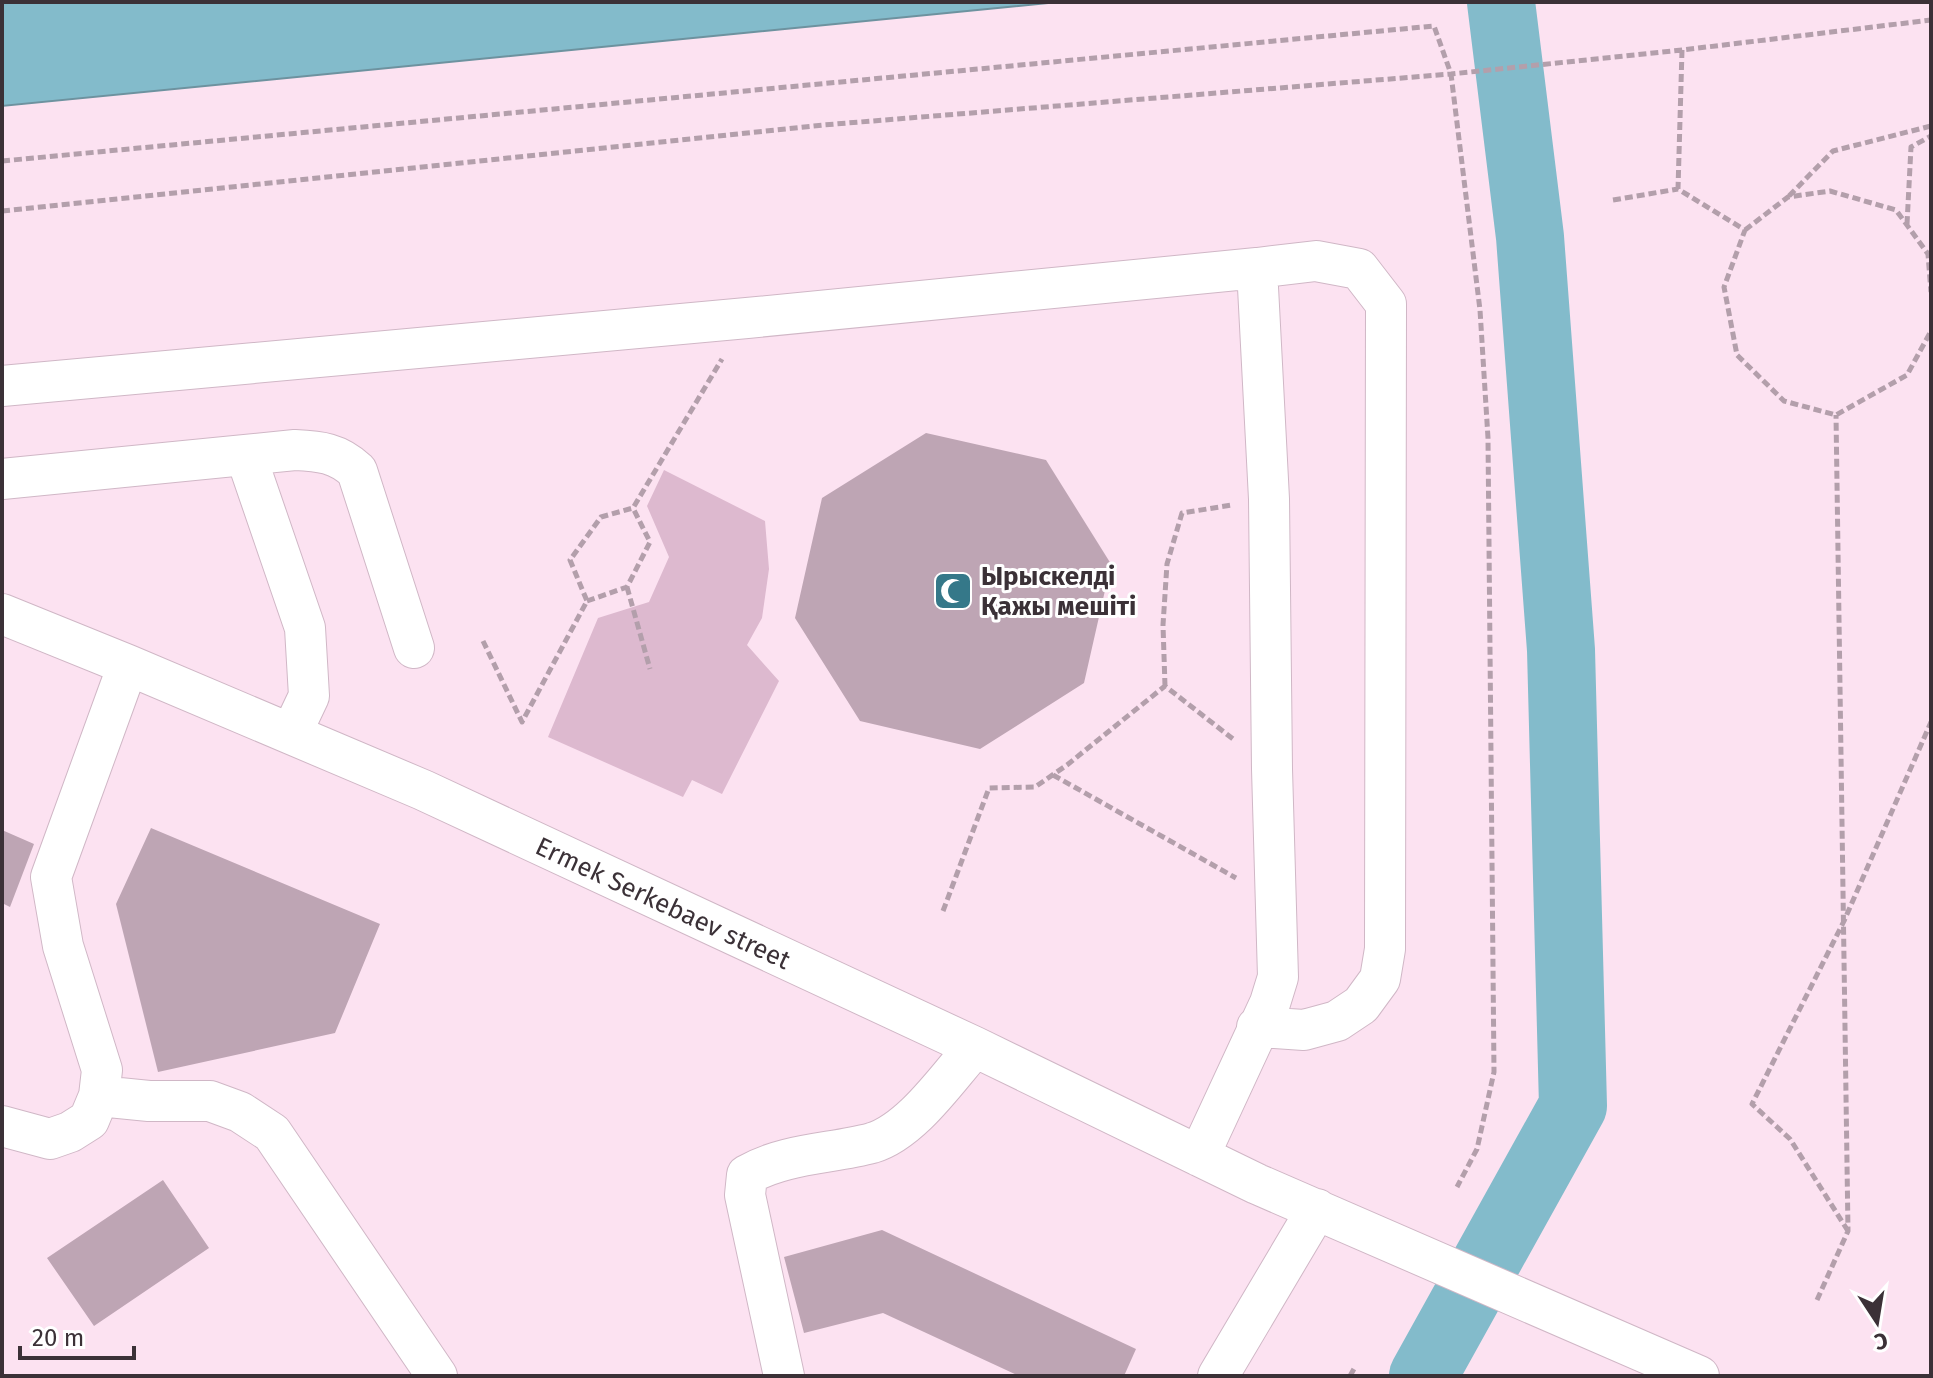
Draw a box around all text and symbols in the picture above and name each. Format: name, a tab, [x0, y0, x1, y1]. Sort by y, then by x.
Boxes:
place label: Ырыскелді Қажы мешіті	[981, 561, 1136, 622]
mosque icon: Ырыскелді Қажы мешіті	[932, 570, 974, 612]
street label: Ermek Serkebaev street	[530, 831, 796, 976]
north arrow	[1837, 1282, 1917, 1362]
scale bar	[20, 1310, 134, 1360]
text: 20 m	[32, 1324, 84, 1352]
text: С	[1872, 1327, 1890, 1356]

